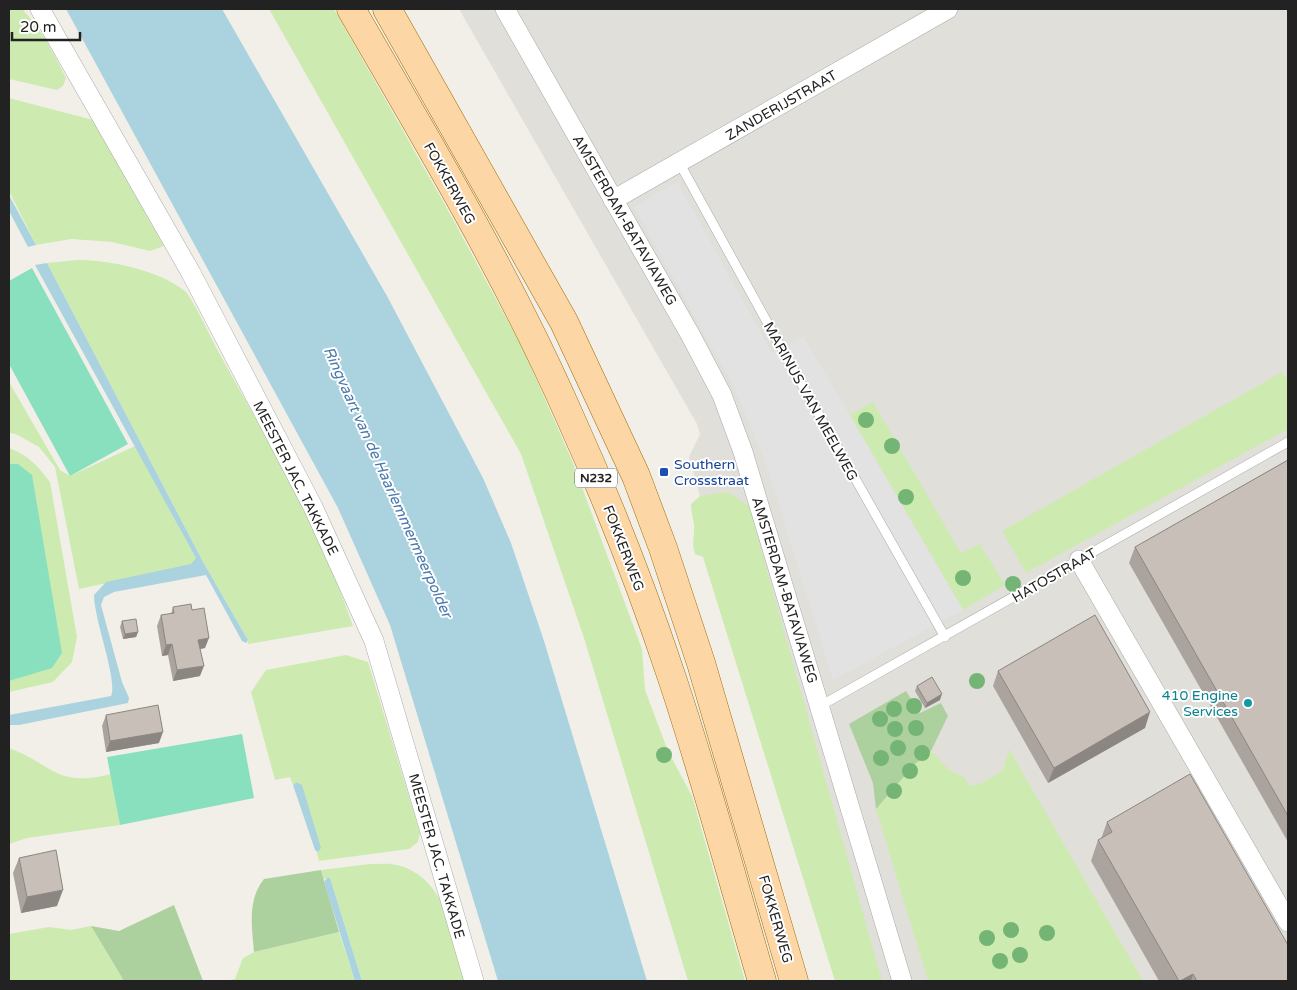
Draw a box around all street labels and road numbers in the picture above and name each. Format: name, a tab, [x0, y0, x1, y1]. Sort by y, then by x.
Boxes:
street label: ZANDERIJSTRAAT	[723, 66, 840, 144]
street label: AMSTERDAM-BATAVIAWEG	[569, 132, 680, 308]
street label: FOKKERWEG	[420, 139, 479, 227]
street label: MARINUS VAN MEELWEG	[760, 319, 861, 484]
street label: MEESTER JAC. TAKKADE	[249, 398, 342, 558]
road number: N232	[575, 468, 617, 488]
street label: AMSTERDAM-BATAVIAWEG	[748, 495, 821, 685]
street label: FOKKERWEG	[599, 503, 648, 594]
street label: HATOSTRAAT	[1009, 544, 1100, 606]
street label: MEESTER JAC. TAKKADE	[405, 772, 468, 941]
street label: FOKKERWEG	[755, 873, 796, 965]

